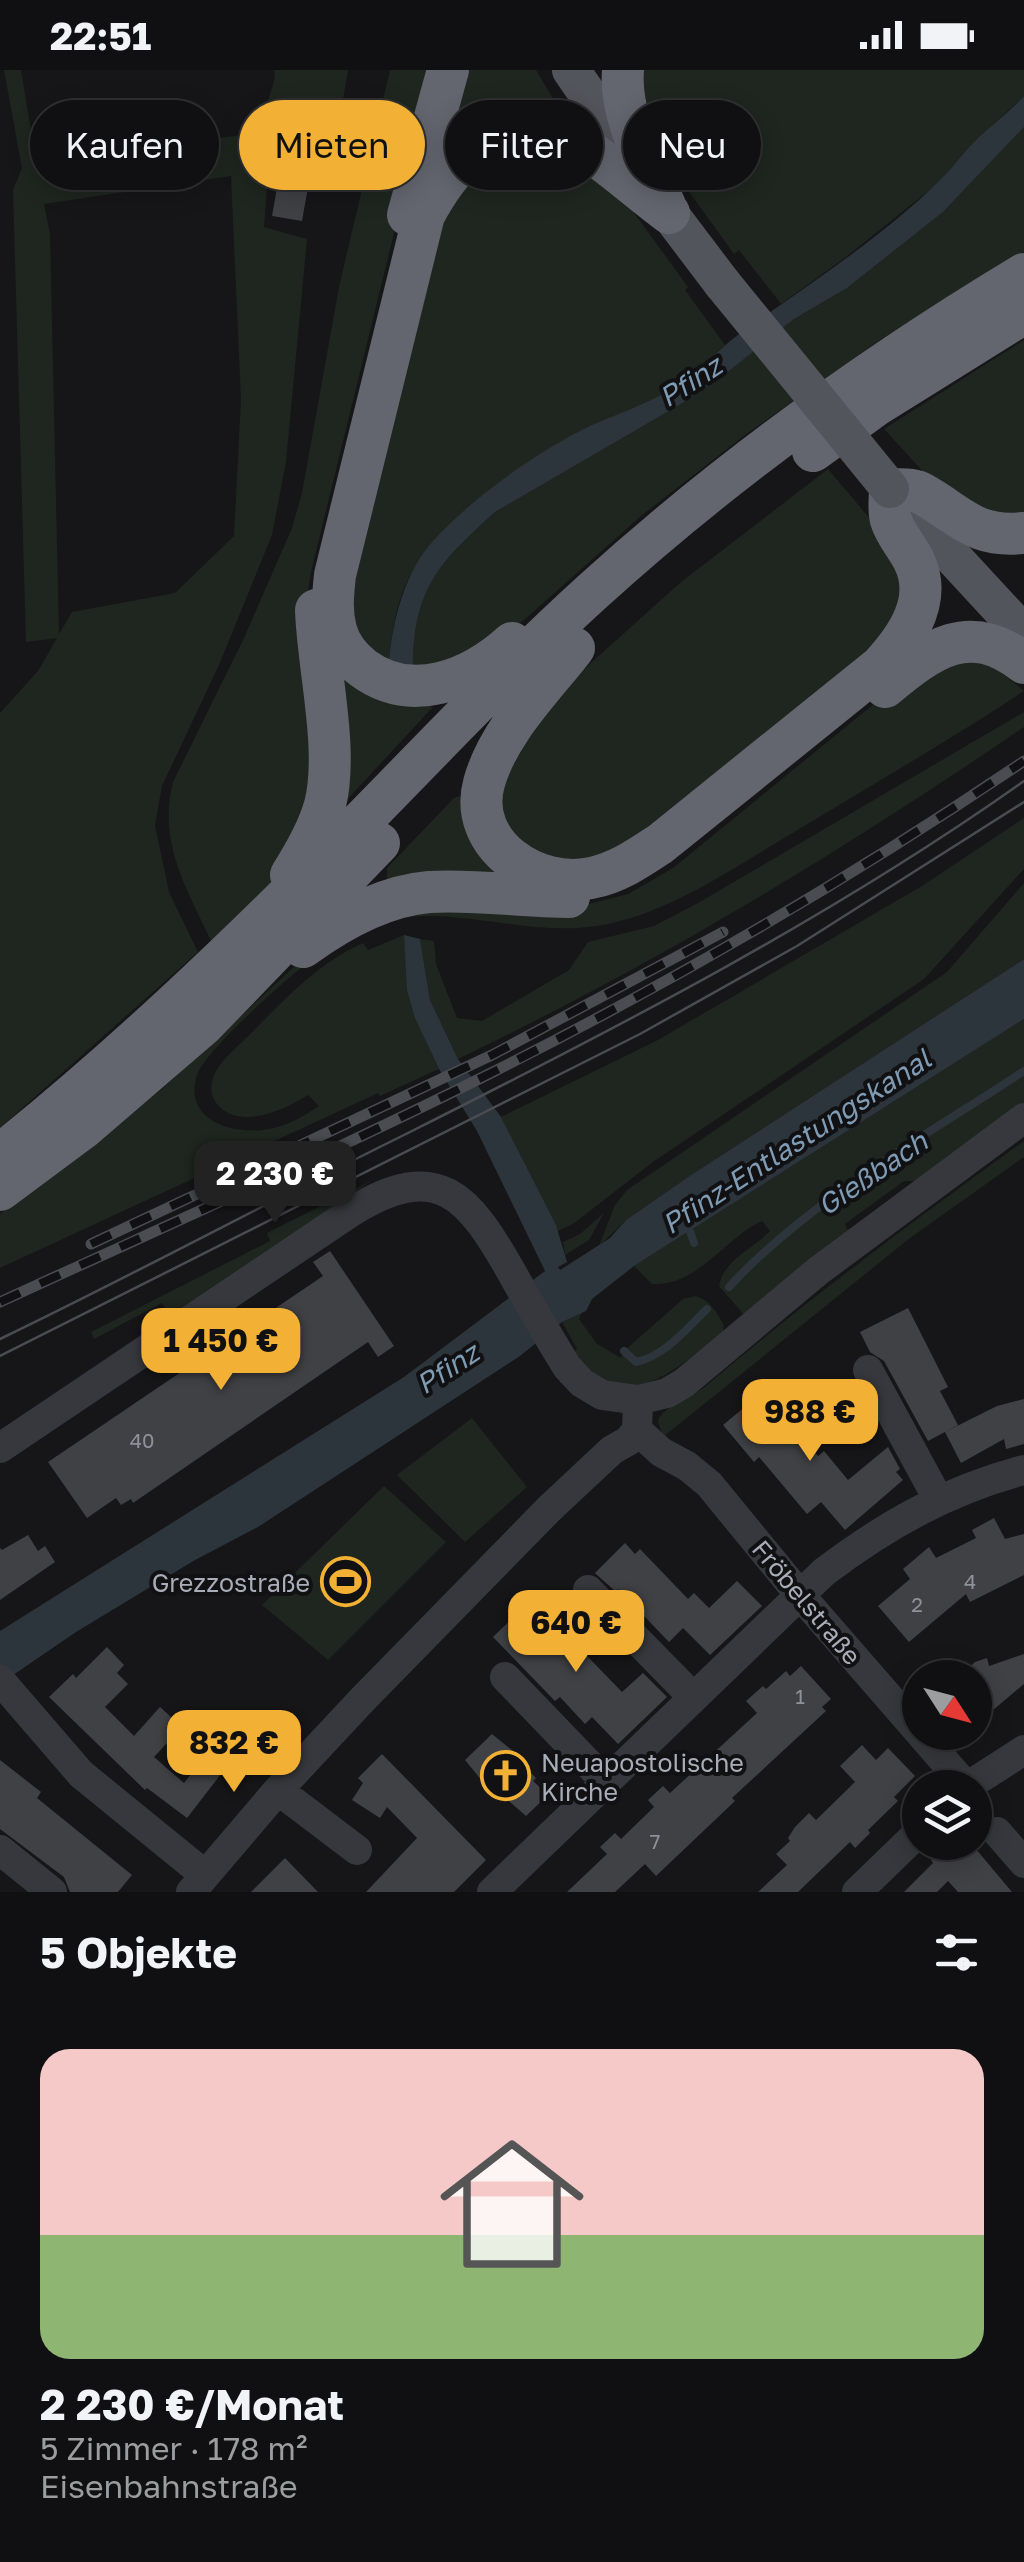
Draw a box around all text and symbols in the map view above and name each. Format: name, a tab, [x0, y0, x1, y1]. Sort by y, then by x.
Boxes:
text: 22:51	[50, 13, 151, 58]
chip: Kaufen	[30, 100, 219, 190]
chip: Mieten	[239, 100, 425, 190]
chip: Filter	[445, 100, 603, 190]
chip: Neu	[623, 100, 761, 190]
water label: Pfinz	[653, 347, 730, 413]
water label: Pfinz-Entlastungskanal	[656, 1041, 937, 1240]
water label: Gießbach	[811, 1123, 935, 1222]
pin: 2 230 €	[183, 1141, 367, 1226]
text: 2 230 €	[216, 1154, 334, 1192]
pin: 1 450 €	[129, 1308, 313, 1393]
text: 1 450 €	[163, 1321, 279, 1359]
water label: Pfinz	[410, 1334, 487, 1400]
pin: 988 €	[740, 1379, 880, 1464]
text: 988 €	[764, 1392, 856, 1430]
house number: 40	[130, 1428, 154, 1452]
street label: Fröbelstraße	[746, 1533, 868, 1671]
sports icon: Grezzostraße	[319, 1556, 371, 1608]
place label: Grezzostraße	[152, 1567, 310, 1598]
house number: 4	[964, 1569, 976, 1593]
pin: 640 €	[506, 1590, 646, 1675]
house number: 2	[911, 1592, 923, 1616]
text: 640 €	[530, 1603, 622, 1641]
north arrow	[902, 1660, 992, 1750]
map controls	[902, 1660, 992, 1860]
house number: 1	[795, 1684, 805, 1708]
pin: 832 €	[164, 1710, 304, 1795]
text: 832 €	[189, 1723, 279, 1761]
place label: Neuapostolische Kirche	[541, 1747, 744, 1807]
church icon: Neuapostolische Kirche	[480, 1750, 532, 1802]
button: layers	[902, 1770, 992, 1860]
house number: 7	[650, 1829, 660, 1853]
icon: filters	[929, 1925, 984, 1980]
text: 5 Objekte	[40, 1927, 237, 1977]
icon: home	[422, 2114, 602, 2294]
text: 2 230 €/Monat	[40, 2379, 344, 2429]
text: 5 Zimmer · 178 m²	[40, 2429, 307, 2467]
text: Eisenbahnstraße	[40, 2467, 298, 2505]

